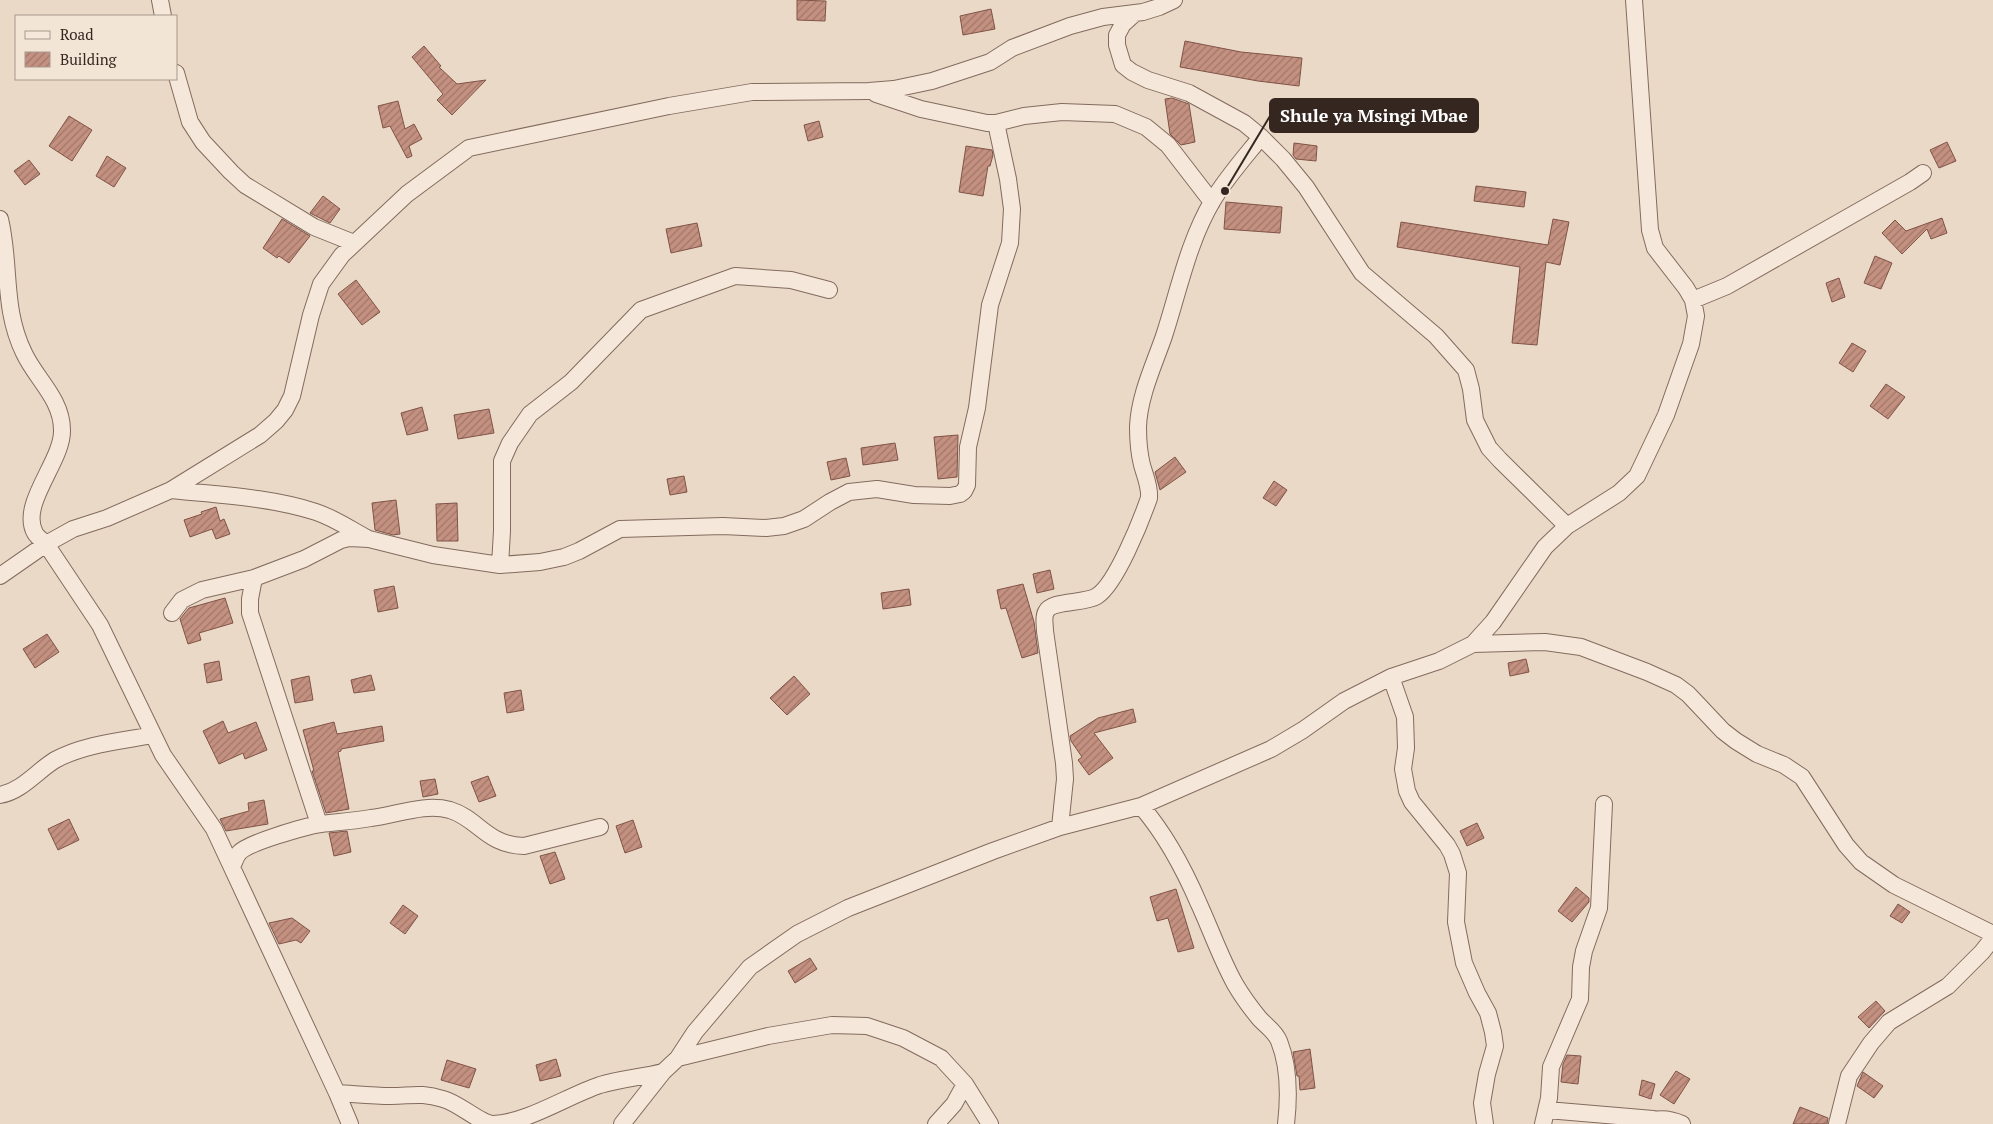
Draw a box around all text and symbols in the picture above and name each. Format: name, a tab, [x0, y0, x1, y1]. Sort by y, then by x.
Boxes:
legend	[15, 15, 178, 80]
text: Road	[60, 24, 93, 44]
text: Building	[60, 49, 118, 69]
callout: Shule ya Msingi Mbae	[1270, 99, 1478, 132]
text: Shule ya Msingi Mbae	[1280, 103, 1468, 127]

